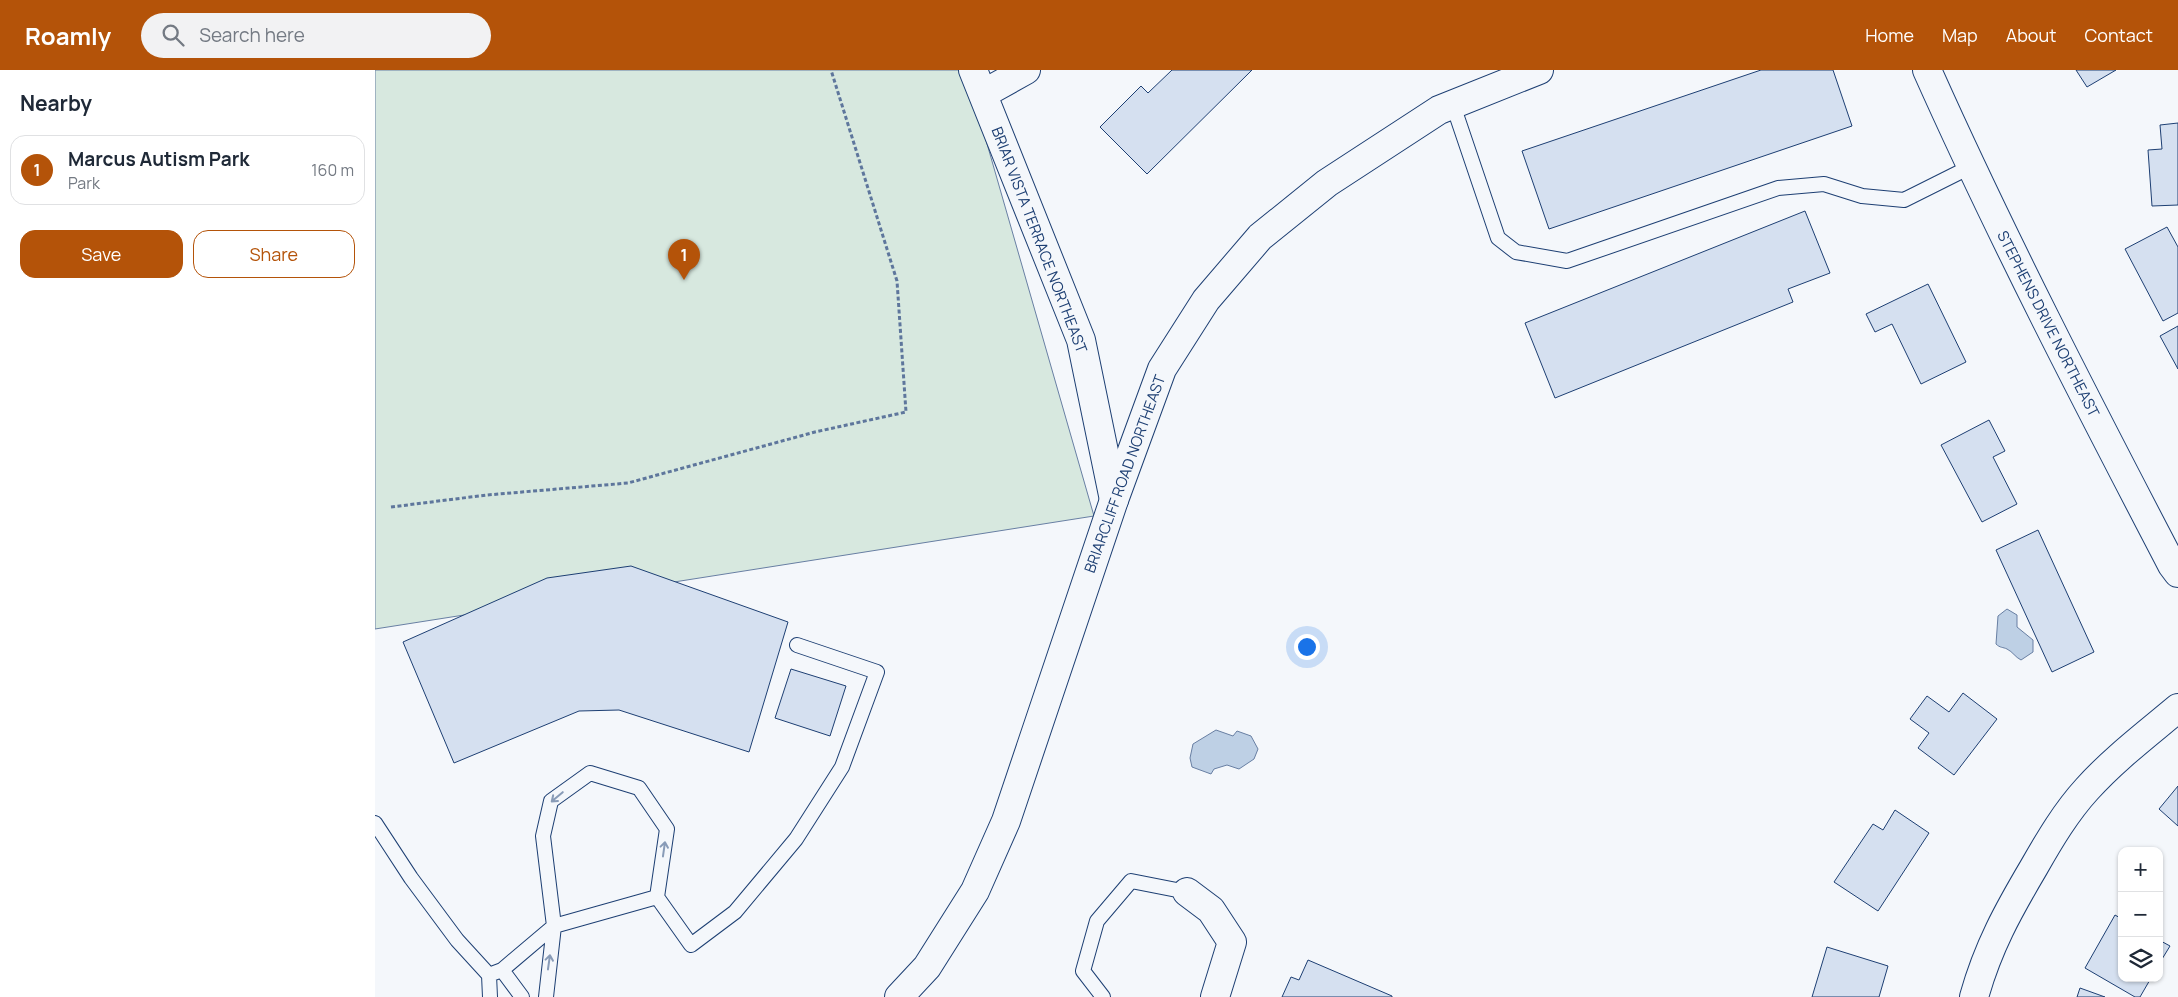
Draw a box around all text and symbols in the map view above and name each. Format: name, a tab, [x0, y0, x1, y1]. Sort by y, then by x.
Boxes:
search box	[141, 13, 491, 58]
text: Roamly	[25, 19, 111, 52]
icon: search	[159, 21, 187, 49]
text: Search here	[199, 22, 305, 48]
text: Home	[1865, 23, 1914, 47]
text: Map	[1942, 23, 1978, 47]
text: About	[2006, 23, 2056, 47]
text: Contact	[2084, 23, 2153, 47]
text: Nearby	[20, 89, 92, 117]
street label: BRIAR VISTA TERRACE NORTHEAST	[987, 124, 1092, 356]
text: Marcus Autism Park	[68, 146, 249, 172]
text: 1	[33, 159, 41, 181]
text: 160 m	[311, 159, 354, 181]
text: Park	[68, 172, 100, 194]
street label: STEPHENS DRIVE NORTHEAST	[1992, 227, 2105, 421]
button: Save	[20, 230, 183, 278]
button: Share	[193, 230, 355, 278]
pin: 1	[668, 239, 700, 280]
street label: BRIARCLIFF ROAD NORTHEAST	[1079, 372, 1170, 576]
your location	[1294, 634, 1320, 660]
one-way arrow	[550, 792, 563, 803]
one-way arrow	[659, 841, 669, 857]
map controls	[2118, 847, 2163, 982]
button: +	[2118, 847, 2163, 892]
button: −	[2118, 892, 2163, 937]
button: layers	[2118, 937, 2163, 982]
one-way arrow	[544, 954, 554, 970]

